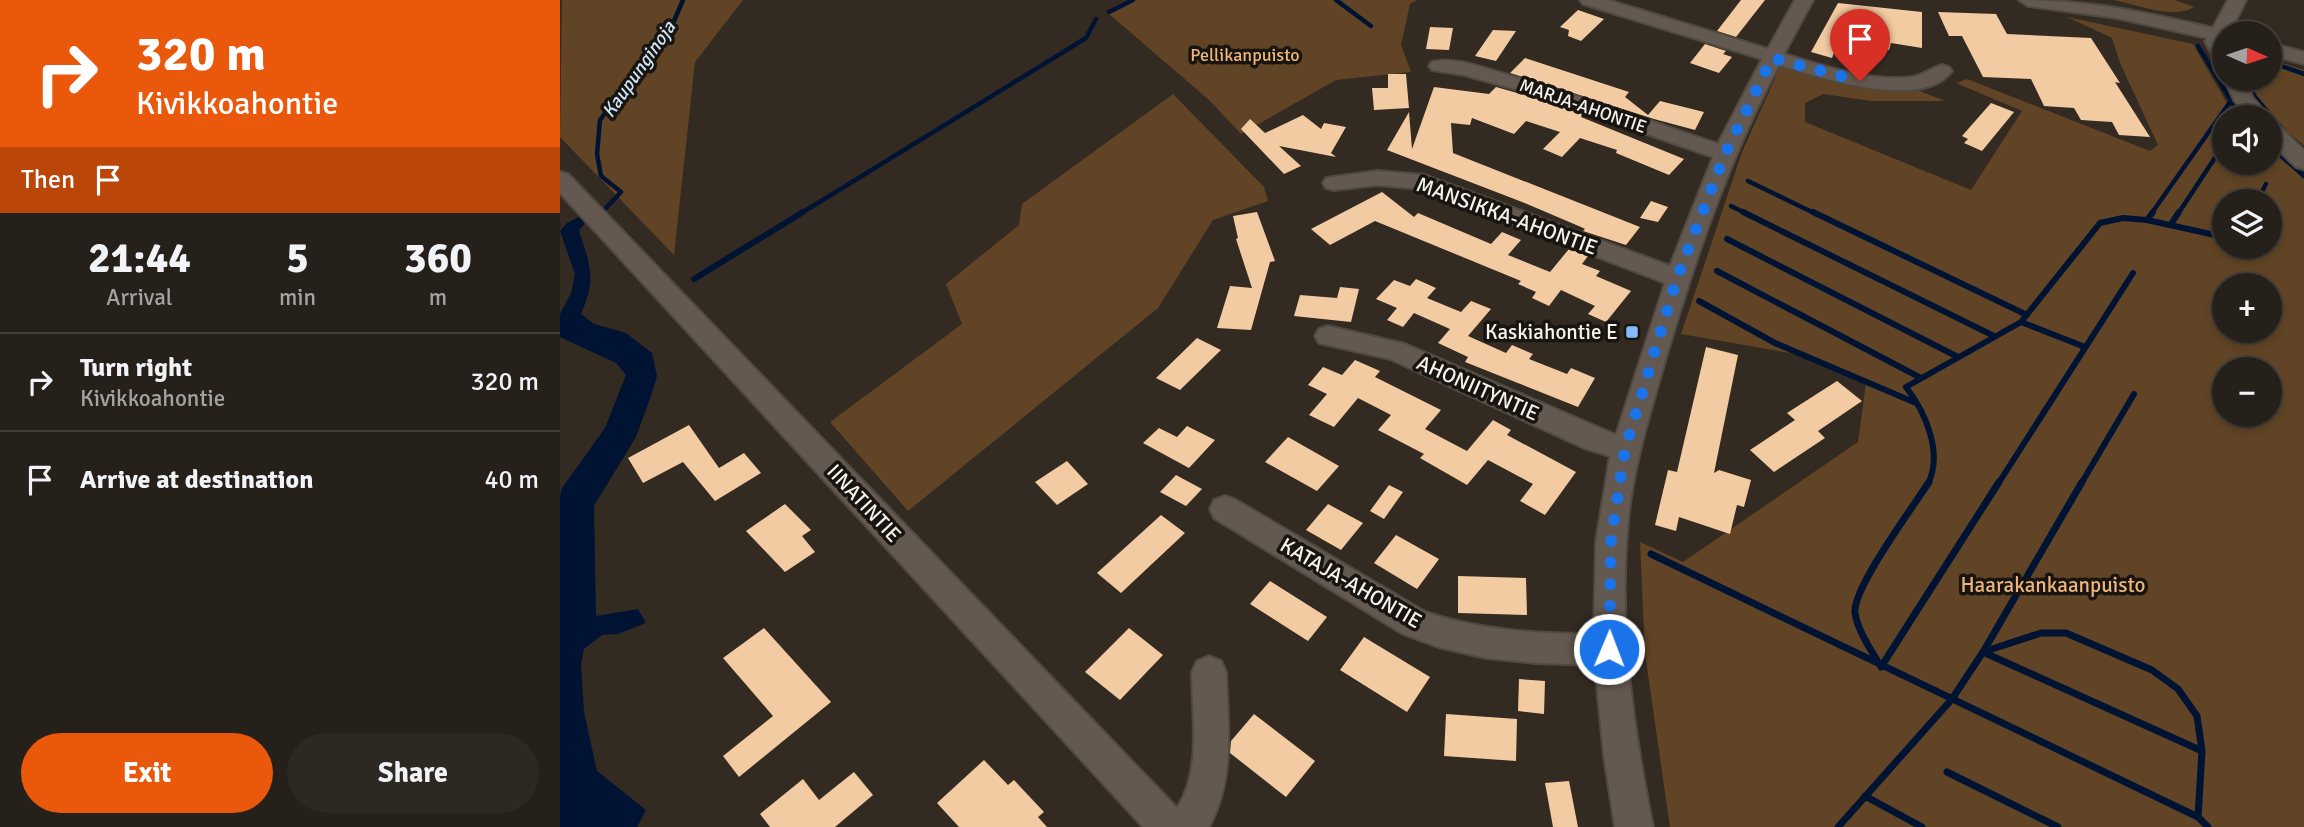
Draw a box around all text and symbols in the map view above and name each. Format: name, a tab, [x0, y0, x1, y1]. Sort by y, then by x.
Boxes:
pin	[1830, 9, 1890, 81]
water label: Kaupunginoja	[597, 16, 682, 123]
icon: arrive	[1841, 20, 1879, 58]
north arrow	[2212, 21, 2282, 91]
map controls	[2212, 21, 2282, 427]
text: 320 m	[136, 24, 266, 84]
icon: right	[21, 28, 112, 119]
park label: Pellikanpuisto	[1190, 44, 1300, 66]
street label: MARJA-AHONTIE	[1517, 74, 1649, 138]
text: Kivikkoahontie	[136, 84, 338, 123]
button: sound	[2212, 105, 2282, 175]
icon: arrive	[89, 161, 127, 199]
text: Then	[21, 164, 75, 196]
street label: MANSIKKA-AHONTIE	[1413, 171, 1601, 261]
button: layers	[2212, 189, 2282, 259]
text: 21:44	[88, 233, 191, 284]
text: 5	[286, 233, 309, 284]
text: 360	[404, 233, 472, 284]
button: +	[2212, 273, 2282, 343]
text: Arrival	[106, 283, 173, 312]
text: min	[279, 283, 316, 312]
text: m	[429, 283, 447, 312]
place label: Kaskiahontie E	[1485, 319, 1618, 345]
marker: Kaskiahontie E	[1624, 324, 1640, 340]
street label: AHONIITYNTIE	[1413, 349, 1543, 427]
text: Turn right	[80, 352, 192, 384]
button: −	[2212, 357, 2282, 427]
icon: right	[21, 363, 59, 401]
text: 320 m	[470, 366, 539, 398]
text: Kivikkoahontie	[80, 384, 225, 413]
street label: IINATINTIE	[821, 459, 907, 547]
icon: arrive	[21, 461, 59, 499]
text: Arrive at destination	[80, 464, 313, 496]
text: 40 m	[484, 464, 539, 496]
street label: KATAJA-AHONTIE	[1276, 532, 1426, 634]
park label: Haarakankaanpuisto	[1960, 572, 2146, 598]
position arrow	[1572, 612, 1646, 686]
button: Exit	[21, 733, 273, 813]
button: Share	[287, 733, 539, 813]

